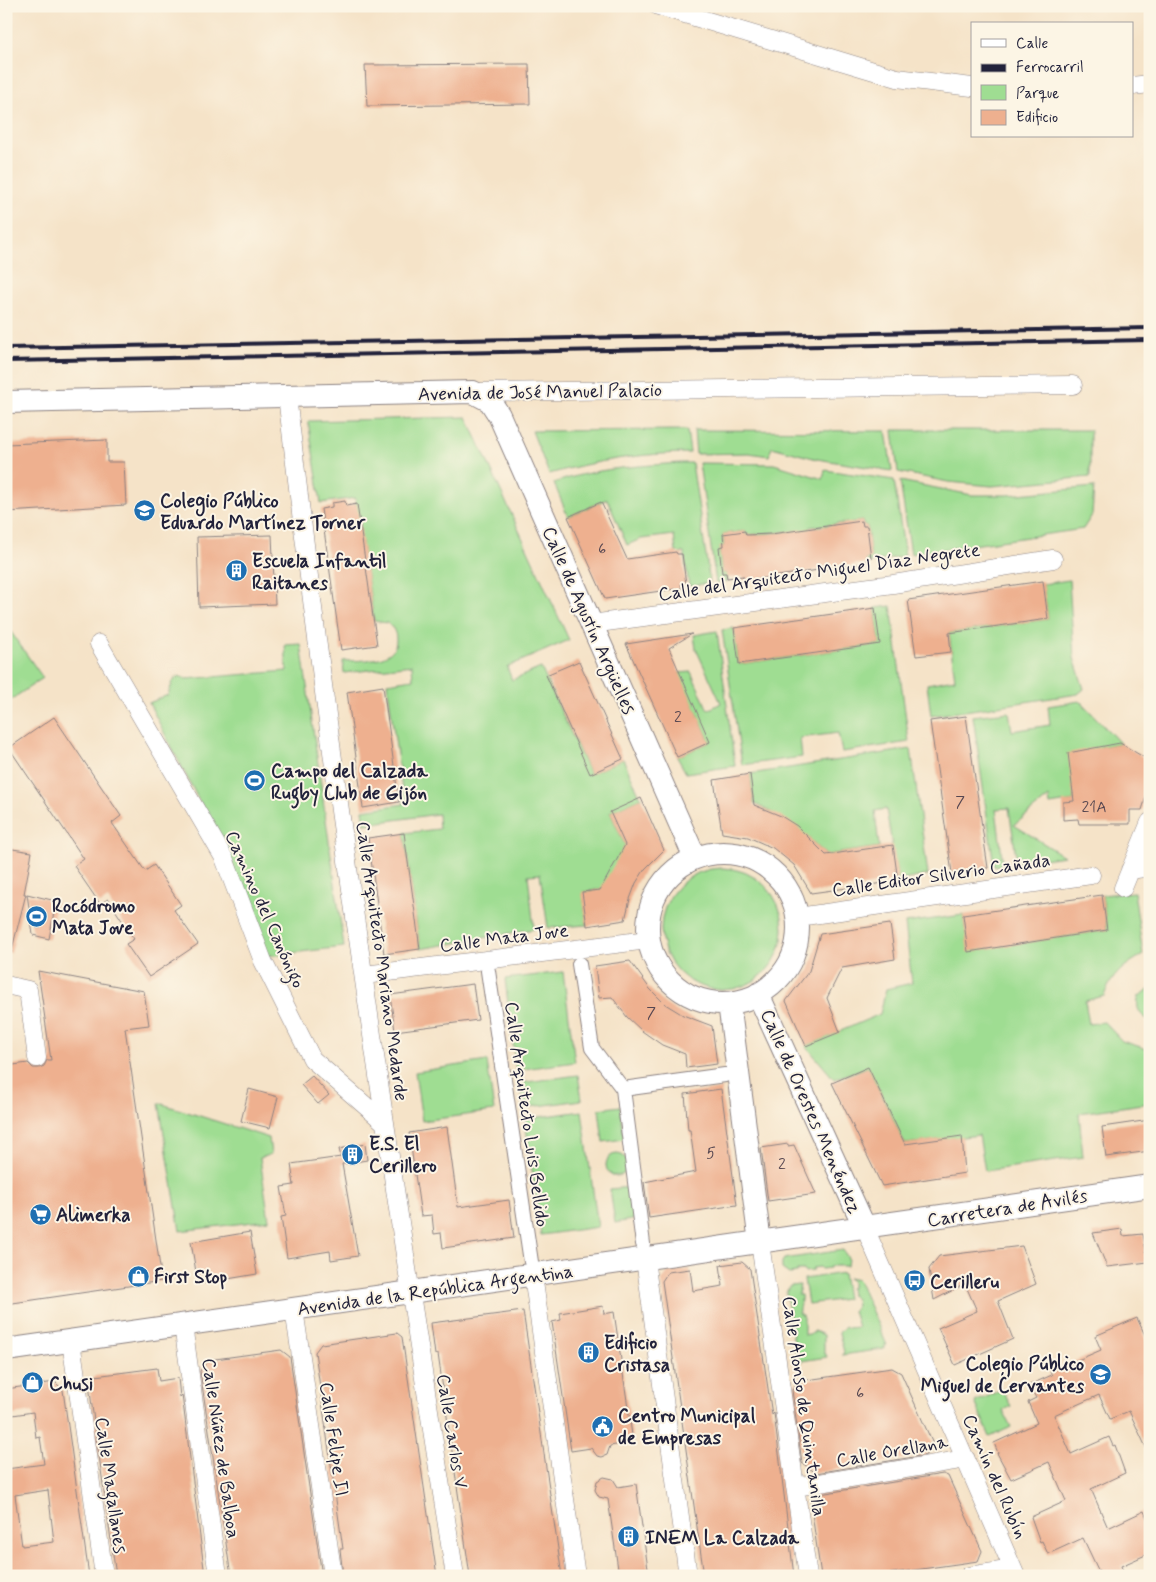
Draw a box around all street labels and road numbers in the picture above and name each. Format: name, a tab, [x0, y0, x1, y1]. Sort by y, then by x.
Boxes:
street label: Avenida de José Manuel Palacio	[418, 378, 662, 407]
street label: Calle de Agustín Argüelles	[534, 523, 641, 719]
street label: Calle del Arquitecto Miguel Díaz Negrete	[657, 538, 982, 610]
street label: Calle Arquitecto Mariano Medarde	[349, 820, 414, 1103]
street label: Camino del Canónigo	[216, 827, 311, 993]
street label: Calle Editor Silverio Cañada	[831, 848, 1052, 903]
street label: Calle Mata Jove	[438, 918, 570, 959]
street label: Calle Arquitecto Luis Bellido	[498, 1000, 555, 1228]
street label: Calle de Orestes Menéndez	[754, 1005, 867, 1218]
street label: Carretera de Avilés	[925, 1183, 1090, 1233]
street label: Avenida de la República Argentina	[296, 1259, 575, 1325]
street label: Calle Alonso de Quintanilla	[776, 1294, 831, 1518]
street label: Calle Núñez de Balboa	[196, 1357, 246, 1540]
street label: Calle Carlos V	[430, 1372, 473, 1490]
street label: Calle Felipe II	[313, 1381, 354, 1498]
street label: Camín del Rubín	[956, 1410, 1033, 1543]
street label: Calle Magallanes	[86, 1415, 132, 1555]
street label: Calle Orellana	[834, 1429, 951, 1474]

